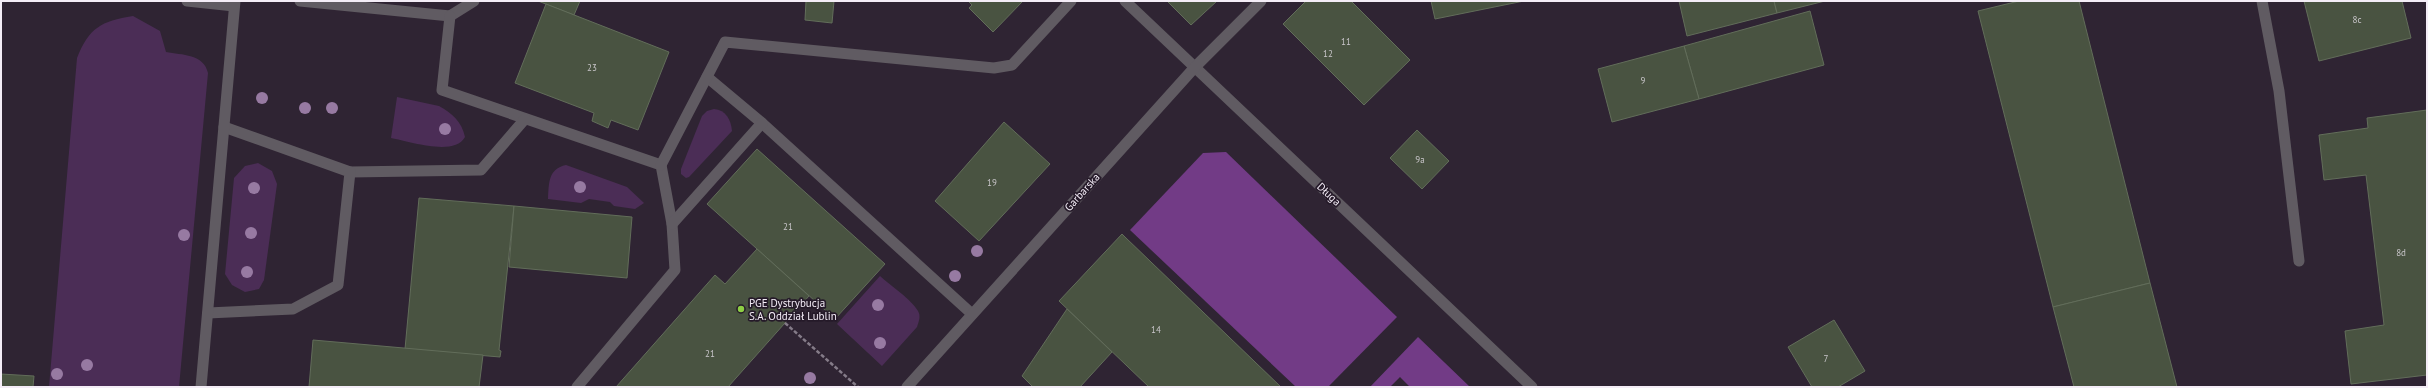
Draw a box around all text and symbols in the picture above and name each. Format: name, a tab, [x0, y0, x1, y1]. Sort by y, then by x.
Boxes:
house number: 8c	[2353, 14, 2361, 25]
house number: 11	[1341, 36, 1351, 47]
house number: 12	[1323, 48, 1333, 59]
house number: 23	[587, 62, 597, 73]
house number: 9	[1641, 75, 1646, 86]
house number: 9a	[1415, 154, 1425, 165]
street label: Garbarska	[1061, 170, 1103, 214]
house number: 19	[987, 177, 997, 188]
street label: Długa	[1314, 179, 1344, 209]
house number: 21	[783, 221, 793, 232]
house number: 8d	[2396, 247, 2406, 258]
place label: PGE Dystrybucja S.A. Oddział Lublin	[749, 296, 837, 323]
marker: PGE Dystrybucja S.A. Oddział Lublin	[736, 304, 746, 314]
house number: 14	[1151, 324, 1161, 335]
house number: 21	[705, 348, 715, 359]
house number: 7	[1824, 353, 1829, 364]

